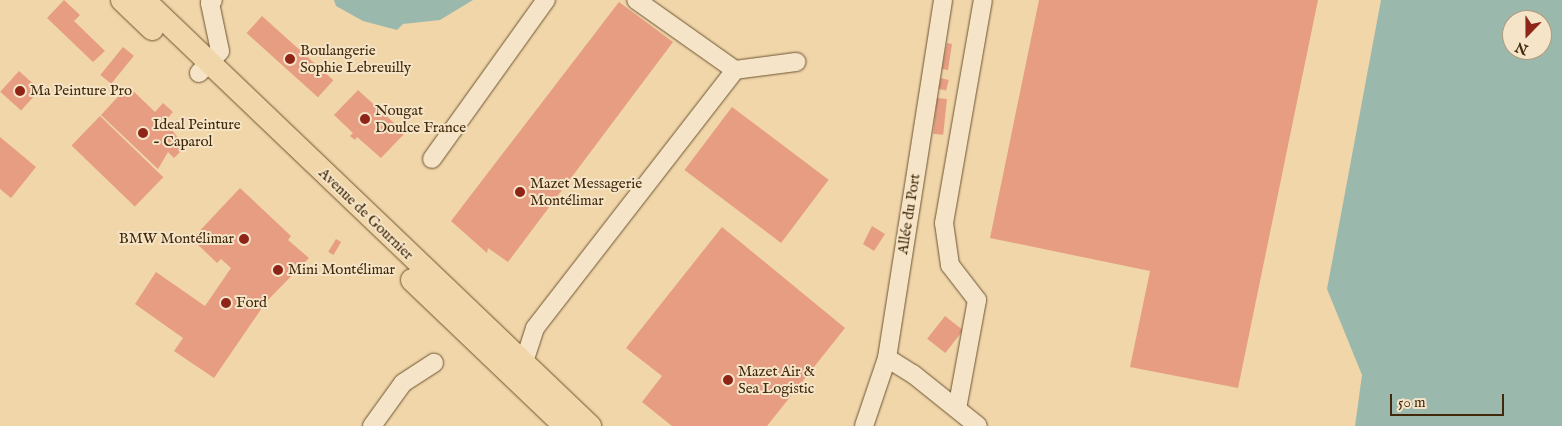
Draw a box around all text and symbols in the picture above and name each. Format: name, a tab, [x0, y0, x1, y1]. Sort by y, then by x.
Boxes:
north arrow	[1502, 10, 1552, 60]
text: N	[1513, 37, 1531, 59]
place label: Boulangerie Sophie Lebreuilly	[300, 41, 411, 76]
marker: Boulangerie Sophie Lebreuilly	[284, 53, 296, 65]
place label: Ma Peinture Pro	[30, 82, 132, 100]
marker: Ma Peinture Pro	[14, 85, 26, 97]
place label: Nougat Doulce France	[375, 101, 466, 136]
marker: Nougat Doulce France	[359, 113, 371, 125]
place label: Ideal Peinture - Caparol	[153, 115, 241, 150]
marker: Ideal Peinture - Caparol	[137, 127, 149, 139]
street label: Avenue de Gournier	[315, 164, 417, 264]
street label: Allée du Port	[894, 172, 924, 256]
place label: Mazet Messagerie Montélimar	[530, 174, 642, 209]
marker: Mazet Messagerie Montélimar	[514, 186, 526, 198]
place label: BMW Montélimar	[119, 230, 234, 248]
marker: BMW Montélimar	[238, 233, 250, 245]
place label: Mini Montélimar	[288, 261, 395, 279]
marker: Mini Montélimar	[272, 264, 284, 276]
place label: Ford	[236, 294, 267, 312]
marker: Ford	[220, 297, 232, 309]
place label: Mazet Air & Sea Logistic	[738, 362, 815, 397]
marker: Mazet Air & Sea Logistic	[722, 374, 734, 386]
scale bar	[1392, 384, 1506, 416]
text: 50 m	[1398, 393, 1426, 412]

